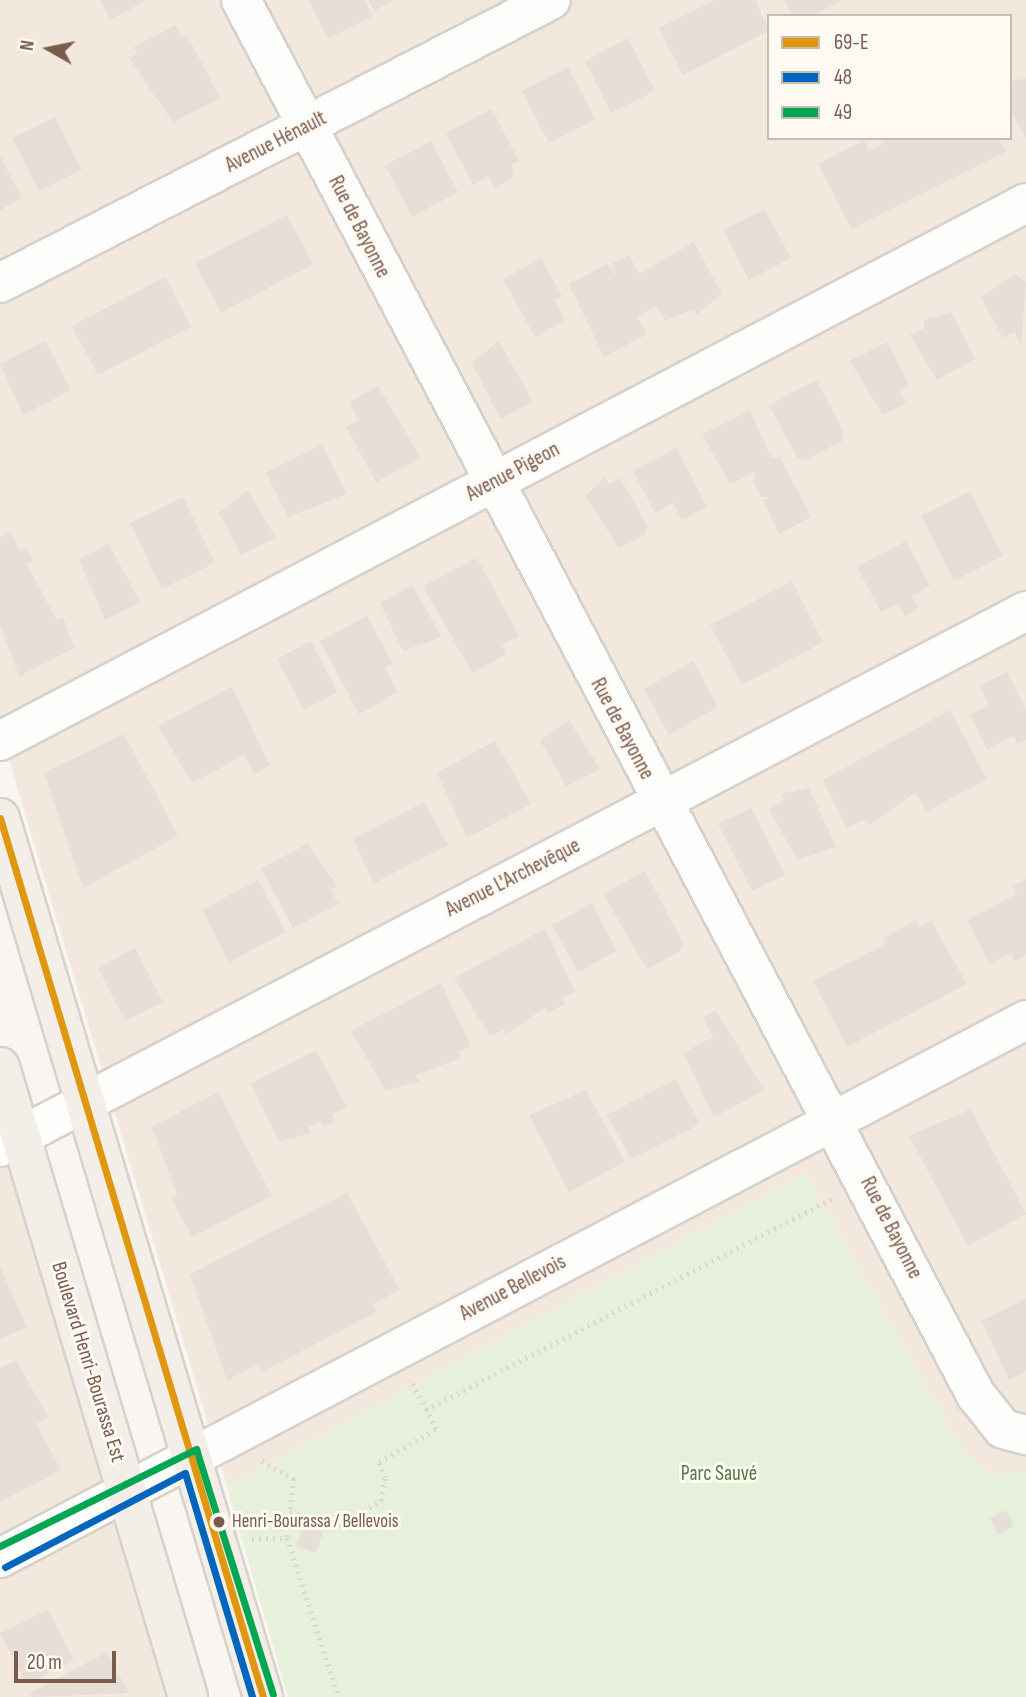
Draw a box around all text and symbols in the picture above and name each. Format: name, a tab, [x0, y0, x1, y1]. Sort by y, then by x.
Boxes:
north arrow	[14, 14, 84, 84]
legend	[767, 14, 1012, 140]
text: 69-E	[834, 30, 869, 55]
text: N	[16, 39, 40, 52]
text: 48	[834, 65, 852, 90]
text: 49	[834, 100, 852, 125]
street label: Avenue Hénault	[221, 106, 331, 178]
street label: Rue de Bayonne	[323, 172, 395, 282]
street label: Avenue Pigeon	[462, 437, 564, 507]
street label: Rue de Bayonne	[585, 674, 659, 784]
street label: Avenue L'Archevêque	[441, 833, 585, 923]
street label: Rue de Bayonne	[855, 1173, 927, 1283]
street label: Avenue Bellevois	[456, 1249, 570, 1327]
street label: Boulevard Henri-Bourassa Est	[46, 1259, 130, 1465]
park label: Parc Sauvé	[681, 1461, 757, 1487]
place label: Henri-Bourassa / Bellevois	[232, 1511, 398, 1533]
marker: Henri-Bourassa / Bellevois	[212, 1515, 226, 1529]
scale bar	[18, 1638, 119, 1682]
text: 20 m	[27, 1650, 62, 1675]

